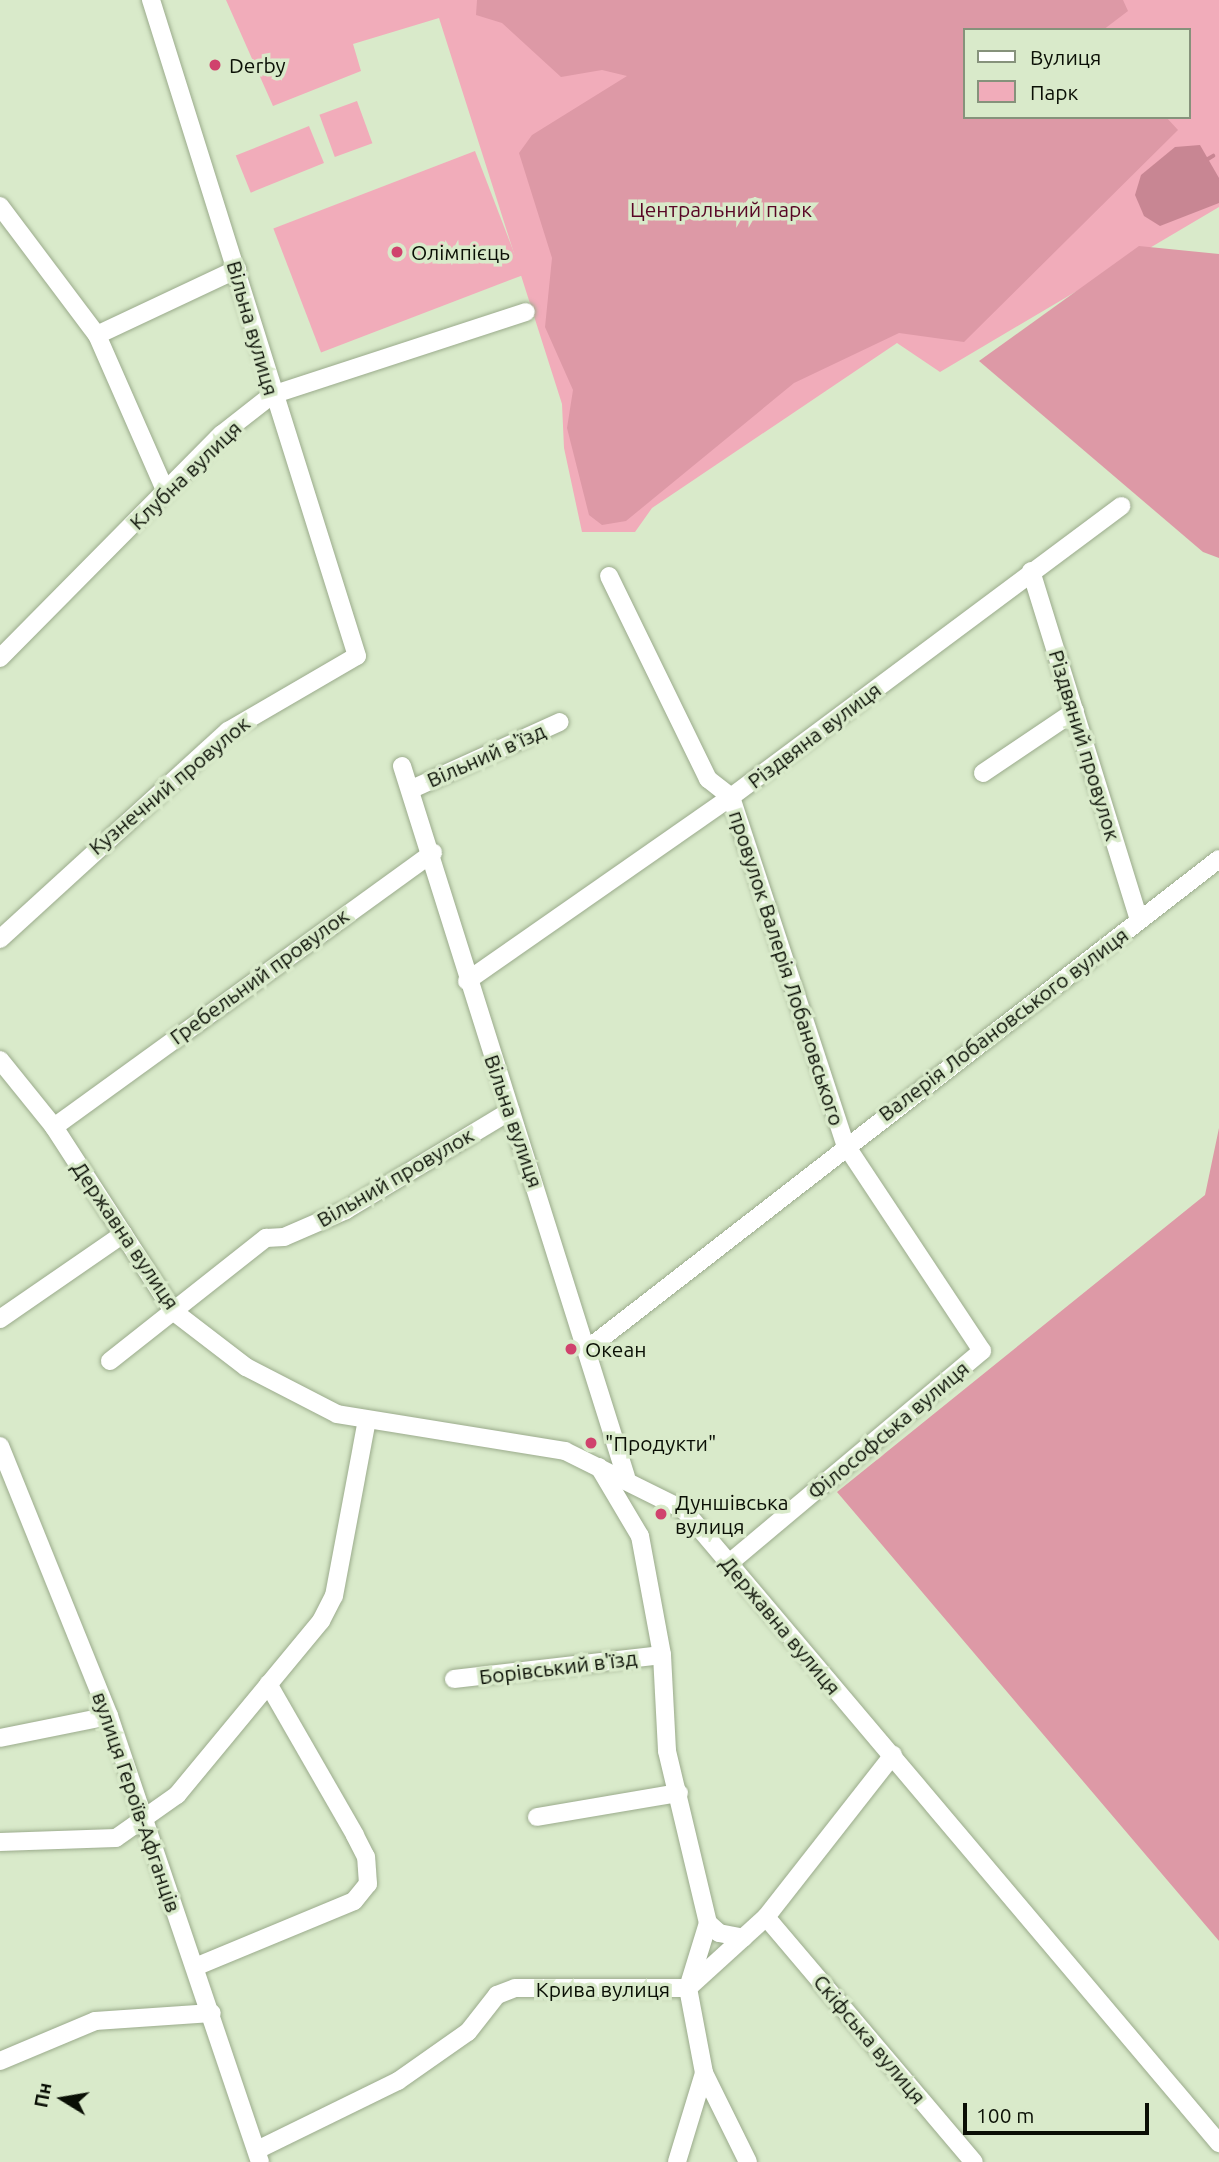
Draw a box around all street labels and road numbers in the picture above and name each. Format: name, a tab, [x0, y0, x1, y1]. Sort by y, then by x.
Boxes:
street label: Вільна вулиця	[222, 258, 284, 398]
street label: Клубна вулиця	[124, 415, 246, 535]
street label: Різдвяний провулок	[1044, 647, 1126, 843]
street label: Різдвяна вулиця	[742, 677, 886, 793]
street label: Кузнечний провулок	[83, 710, 255, 860]
street label: Вільний в'їзд	[423, 718, 549, 792]
street label: провулок Валерія Лобановського	[724, 807, 850, 1129]
street label: Гребельний провулок	[165, 903, 353, 1049]
street label: Валерія Лобановського вулиця	[873, 922, 1133, 1126]
street label: Вільна вулиця	[479, 1051, 549, 1191]
street label: Вільний провулок	[312, 1122, 478, 1232]
street label: Державна вулиця	[67, 1156, 185, 1314]
street label: Філософська вулиця	[802, 1355, 974, 1505]
street label: Державна вулиця	[716, 1550, 846, 1700]
street label: Борівський в'їзд	[478, 1645, 638, 1689]
street label: вулиця Героїв-Афганців	[87, 1688, 187, 1916]
street label: Скіфська вулиця	[808, 1969, 932, 2109]
street label: Крива вулиця	[536, 1976, 670, 2002]

